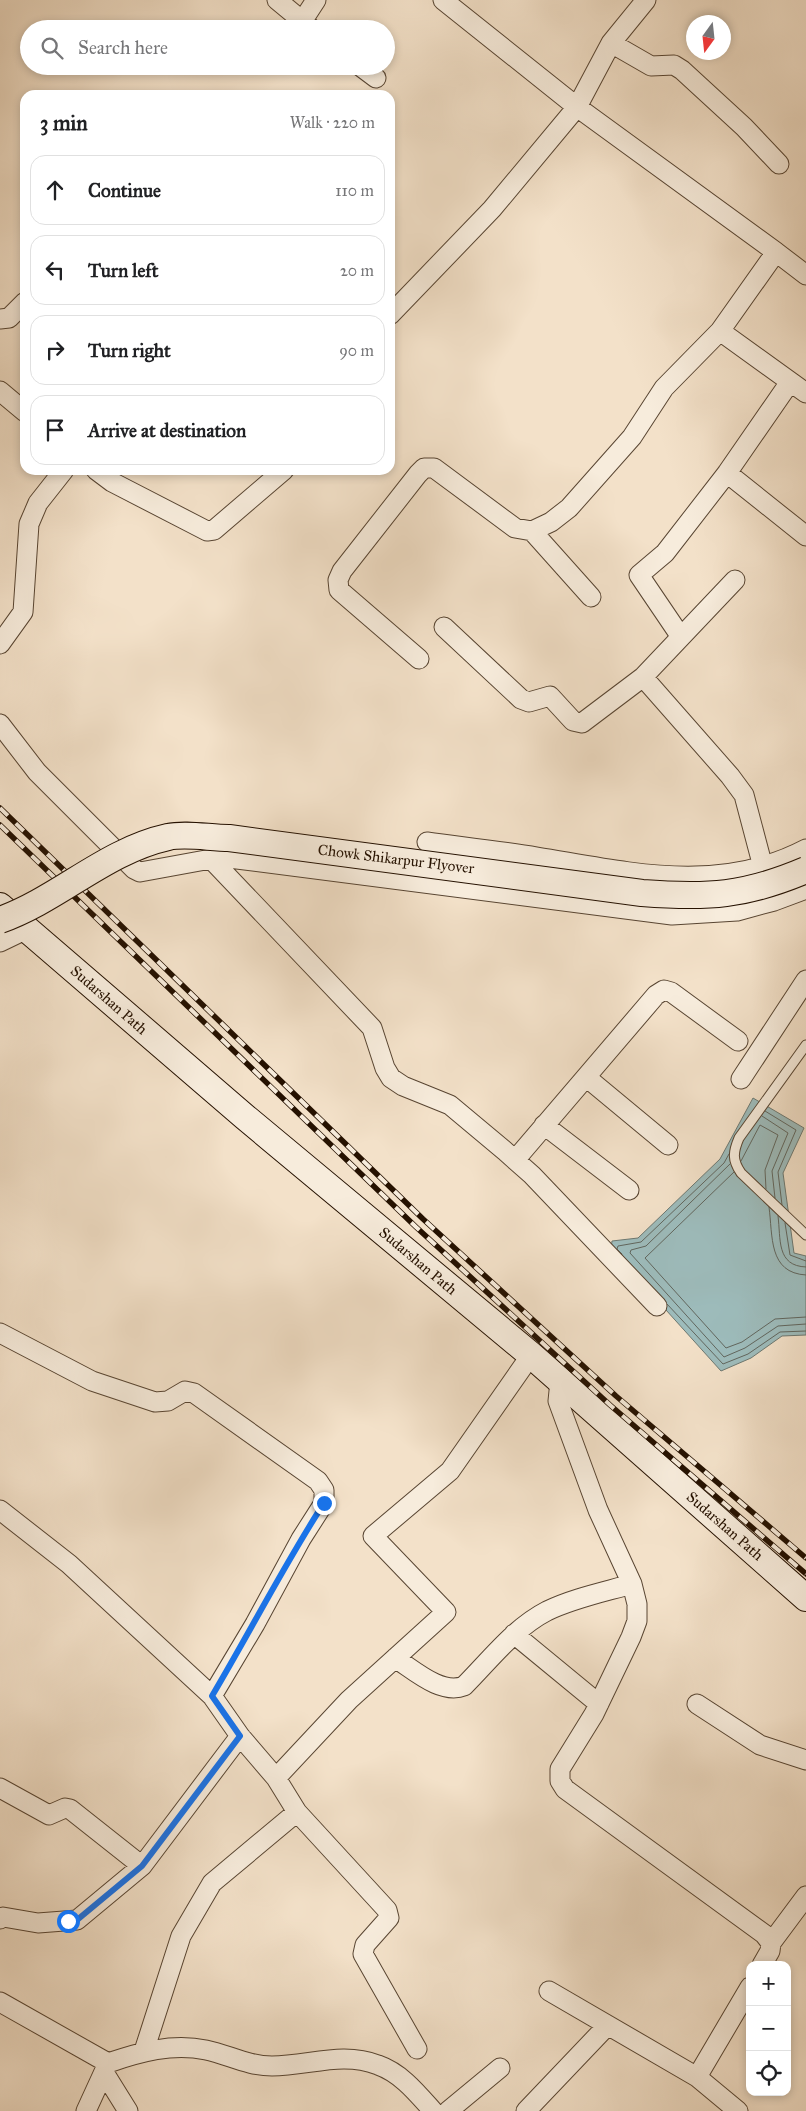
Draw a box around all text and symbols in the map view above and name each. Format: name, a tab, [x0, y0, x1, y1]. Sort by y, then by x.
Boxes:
north arrow	[686, 15, 731, 60]
search box	[20, 20, 395, 75]
icon: search	[38, 34, 66, 62]
text: Search here	[78, 36, 168, 59]
text: 3 min	[40, 110, 88, 136]
text: Walk · 220 m	[290, 113, 375, 132]
icon: ahead	[41, 176, 69, 204]
text: Continue	[88, 179, 161, 202]
text: 110 m	[335, 181, 374, 200]
icon: left	[41, 256, 69, 284]
text: Turn left	[88, 259, 158, 282]
text: 20 m	[340, 261, 374, 280]
icon: right	[41, 336, 69, 364]
text: Turn right	[88, 339, 171, 362]
text: 90 m	[339, 341, 374, 360]
icon: arrive	[41, 416, 69, 444]
text: Arrive at destination	[88, 419, 246, 442]
street label: Chowk Shikarpur Flyover	[317, 840, 476, 878]
street label: Sudarshan Path	[67, 962, 152, 1039]
street label: Sudarshan Path	[375, 1223, 461, 1299]
street label: Sudarshan Path	[683, 1488, 768, 1565]
route end	[313, 1492, 336, 1515]
route start	[57, 1910, 80, 1933]
map controls	[746, 1961, 791, 2096]
button: +	[746, 1961, 791, 2006]
button: −	[746, 2006, 791, 2051]
button: locate	[746, 2051, 791, 2096]

